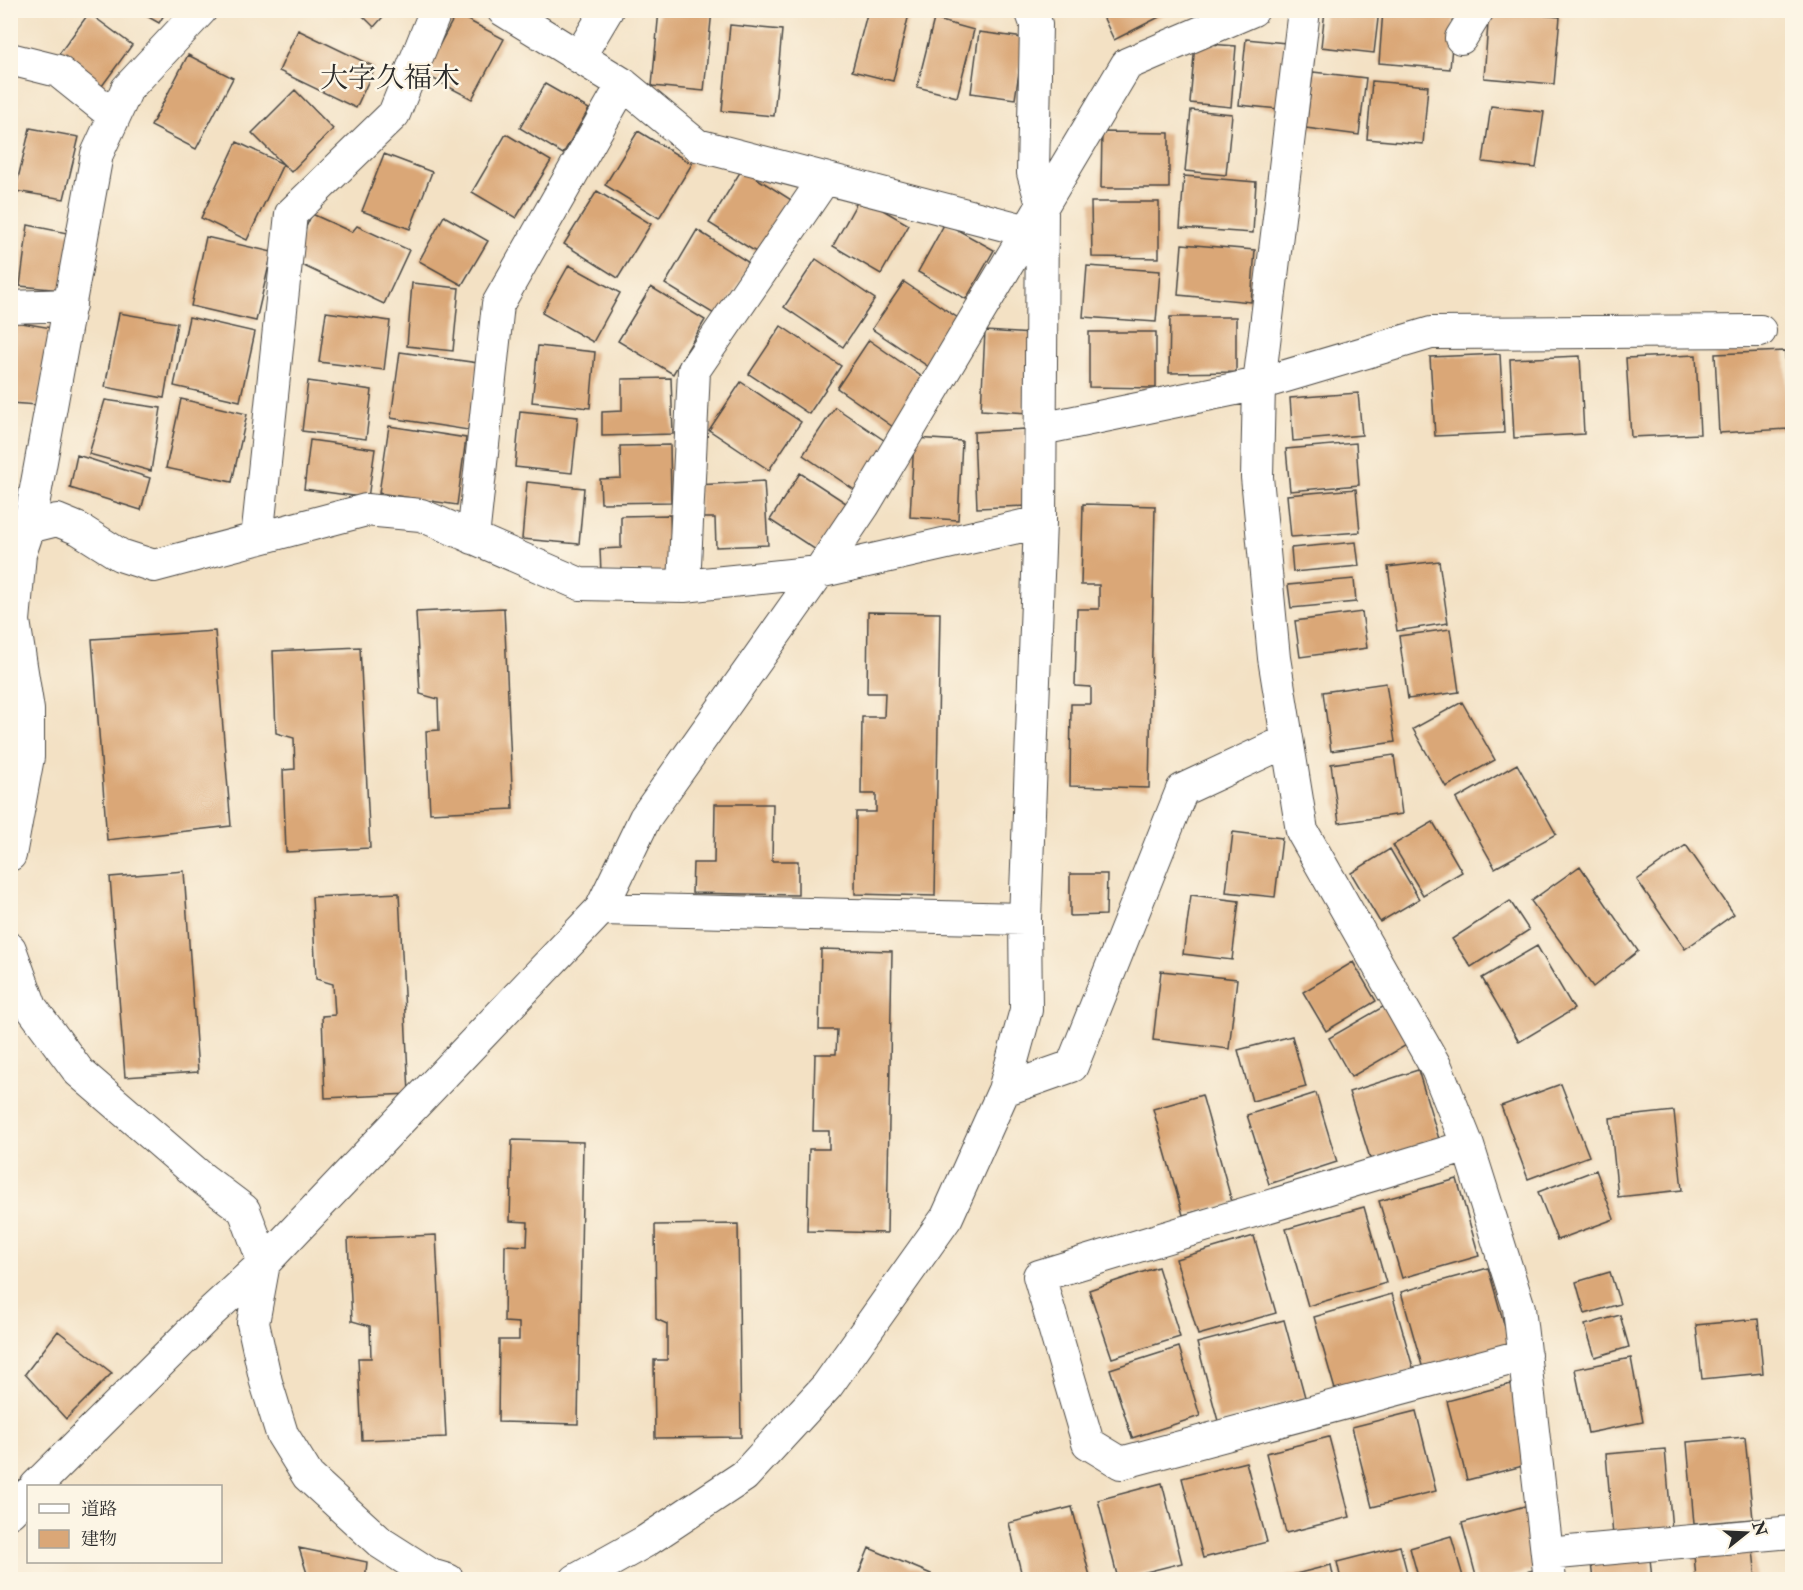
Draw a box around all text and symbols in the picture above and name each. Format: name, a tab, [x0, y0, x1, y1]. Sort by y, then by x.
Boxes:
district label: 大字久福木	[320, 61, 460, 96]
legend	[27, 1485, 222, 1563]
text: 道路	[81, 1498, 117, 1521]
north arrow	[1716, 1503, 1776, 1563]
text: N	[1747, 1518, 1771, 1539]
text: 建物	[81, 1528, 117, 1551]

